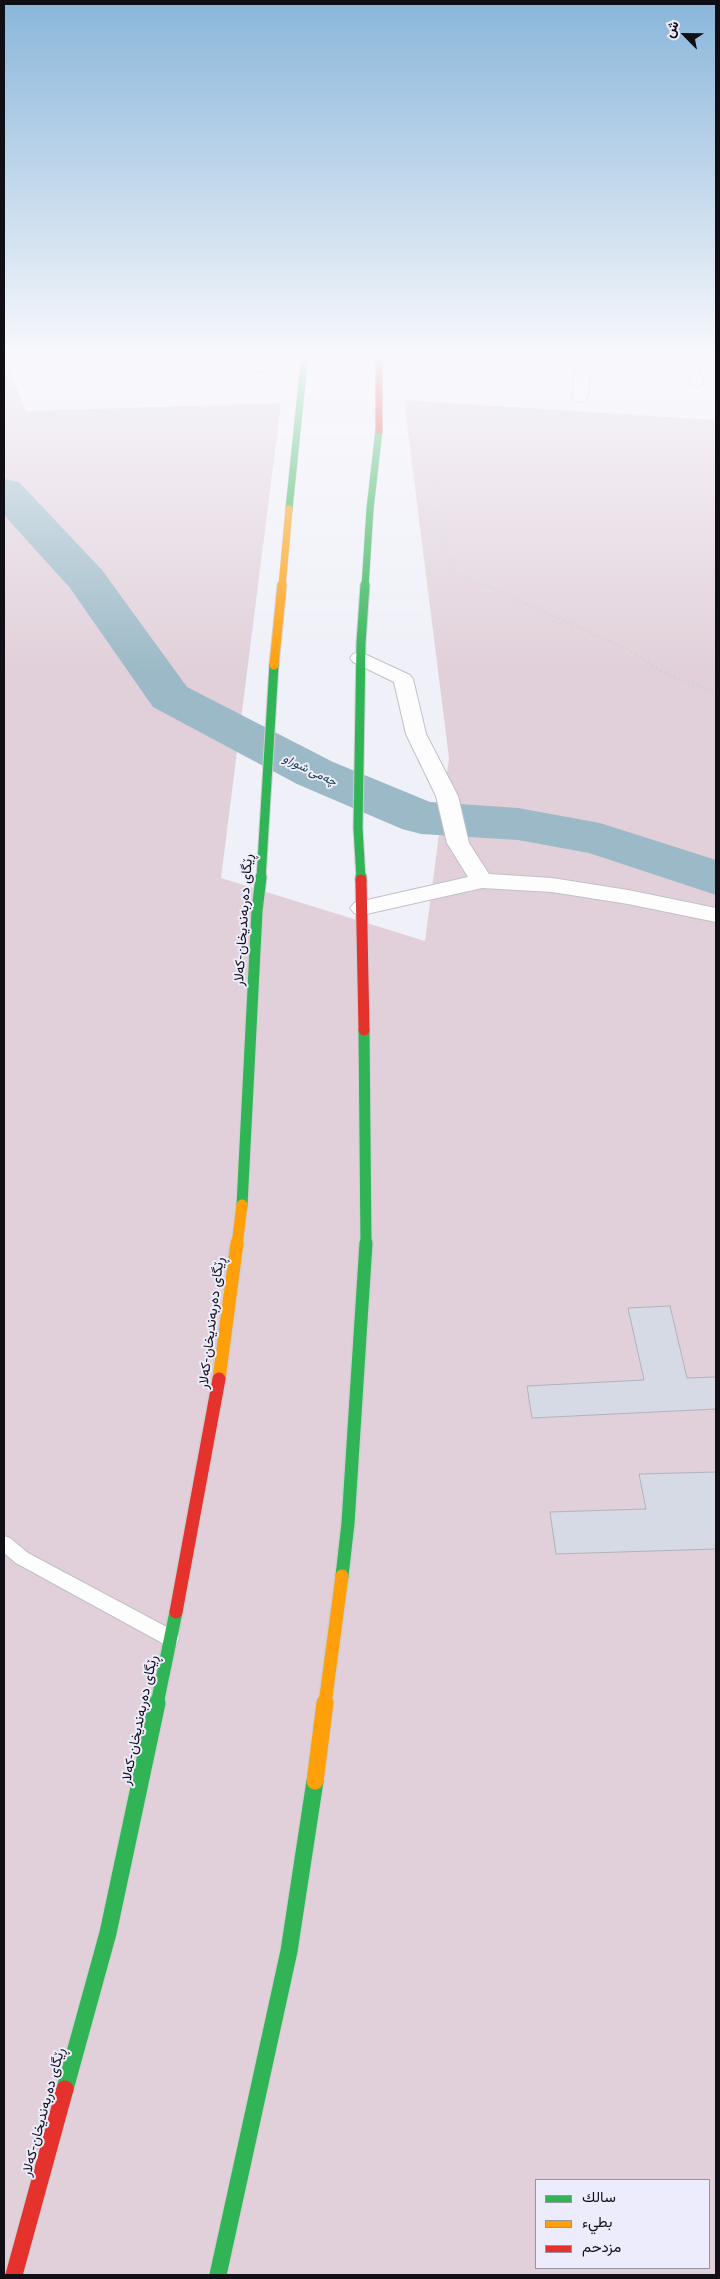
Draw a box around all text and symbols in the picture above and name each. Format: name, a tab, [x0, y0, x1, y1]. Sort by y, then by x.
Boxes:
north arrow	[660, 10, 710, 60]
text: ش	[660, 18, 682, 40]
water label: چەمی شوراو	[281, 751, 339, 789]
street label: ڕێگای دەربەندیخان-کەلار	[230, 853, 256, 987]
street label: ڕێگای دەربەندیخان-کەلار	[195, 1256, 227, 1390]
street label: ڕێگای دەربەندیخان-کەلار	[117, 1654, 161, 1786]
street label: ڕێگای دەربەندیخان-کەلار	[18, 2046, 68, 2178]
legend	[535, 2179, 710, 2269]
text: سالك	[582, 2187, 616, 2205]
text: بطيء	[582, 2212, 612, 2230]
text: مزدحم	[582, 2237, 621, 2255]

